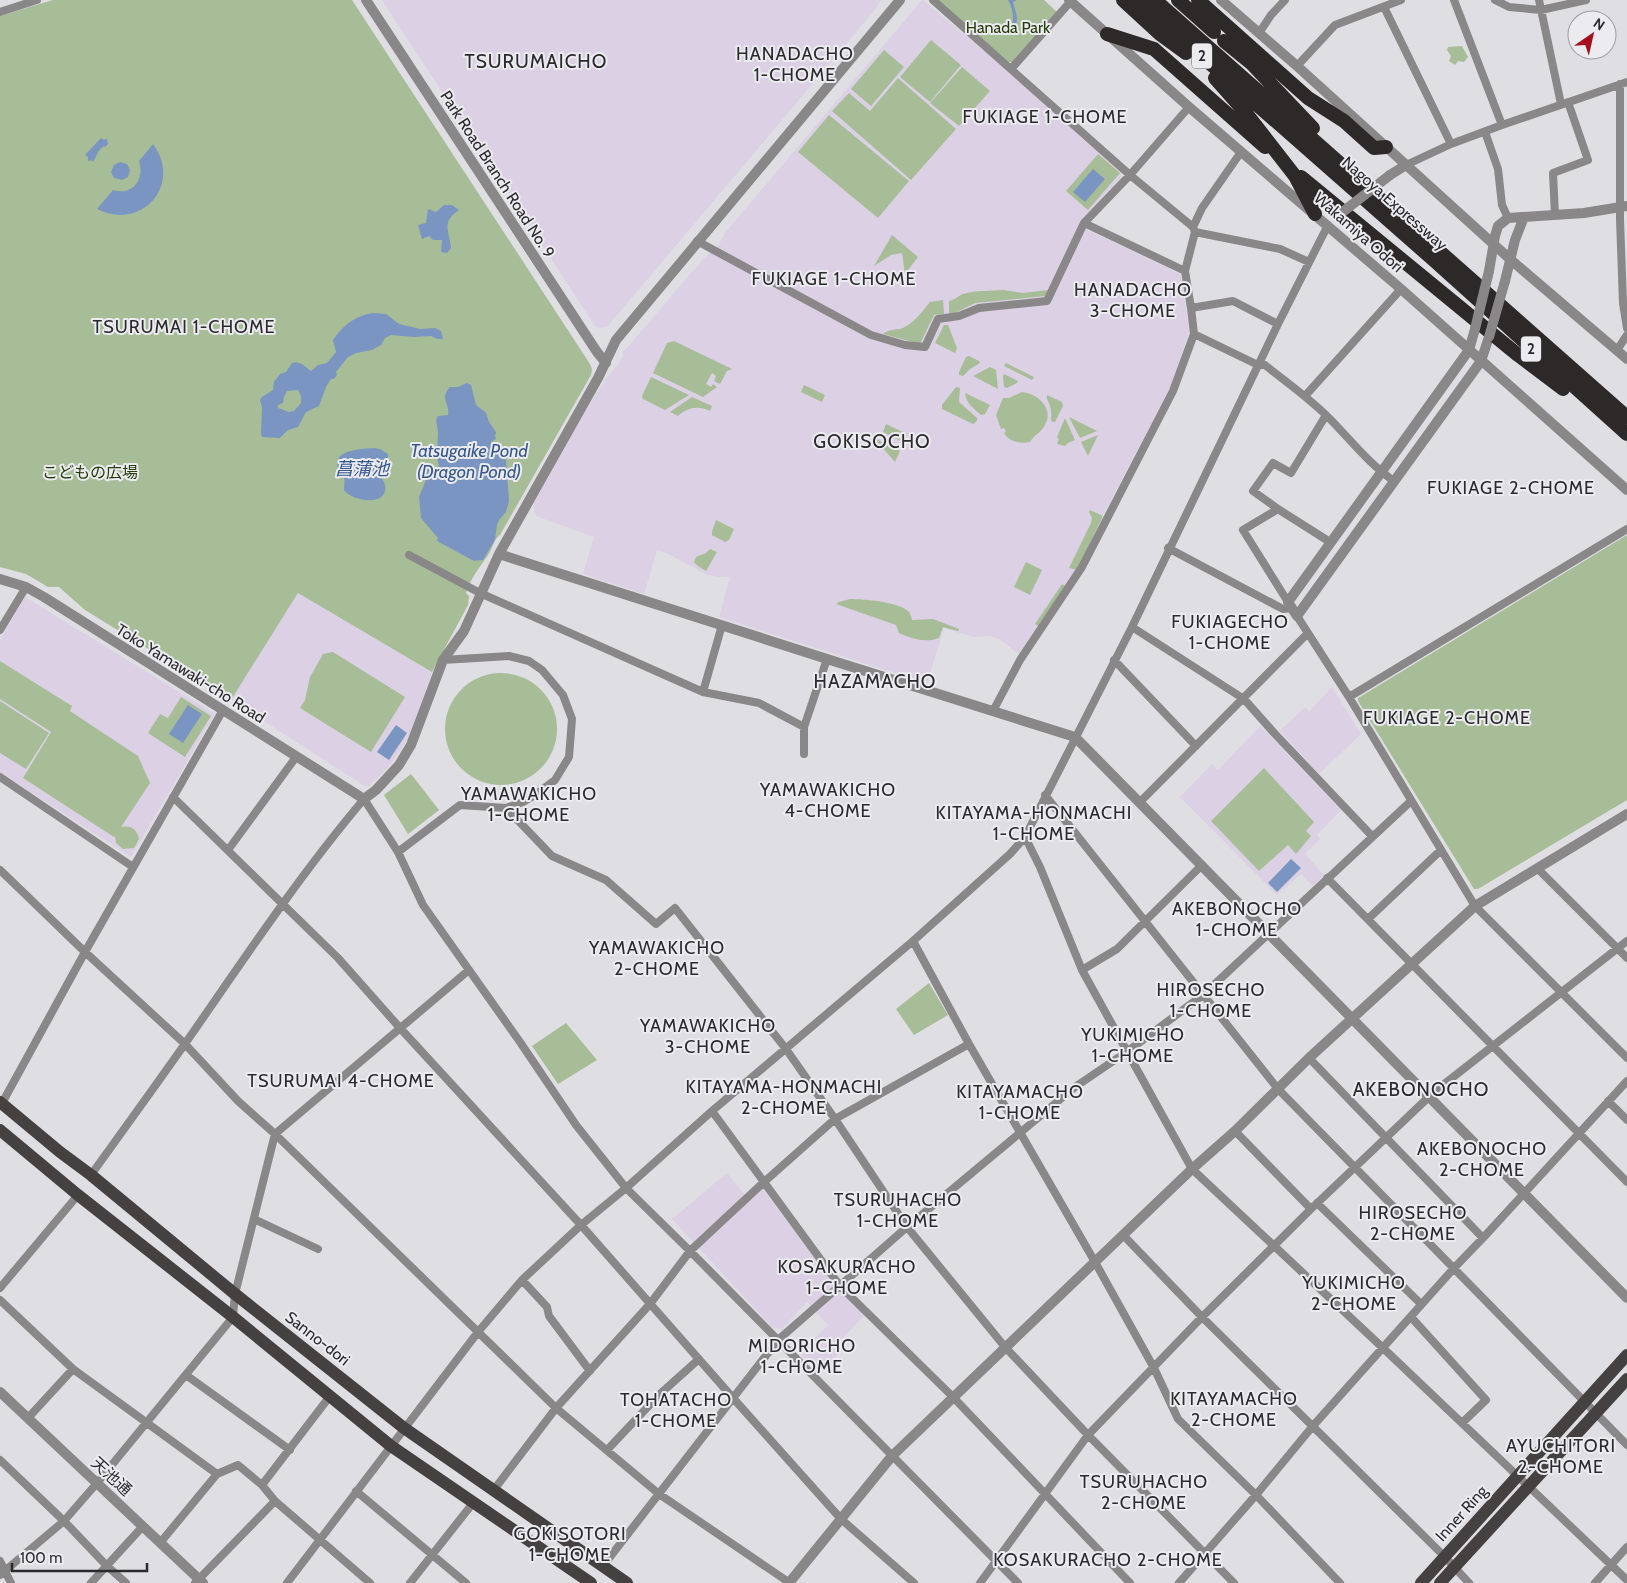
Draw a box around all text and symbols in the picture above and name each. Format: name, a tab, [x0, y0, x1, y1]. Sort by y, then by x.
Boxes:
north arrow	[1567, 10, 1617, 60]
text: N	[1590, 14, 1608, 34]
park label: Hanada Park	[966, 18, 1051, 37]
district label: HANADACHO 1-CHOME	[736, 43, 854, 86]
road number: 2	[1192, 44, 1212, 68]
district label: TSURUMAICHO	[465, 50, 607, 73]
street label: Park Road Branch Road No. 9	[436, 87, 559, 261]
district label: FUKIAGE 1-CHOME	[963, 106, 1127, 128]
street label: Nagoya Expressway	[1338, 152, 1451, 254]
street label: Wakamiya Odori	[1310, 188, 1407, 276]
district label: FUKIAGE 1-CHOME	[752, 268, 916, 290]
district label: HANADACHO 3-CHOME	[1074, 279, 1192, 322]
district label: TSURUMAI 1-CHOME	[93, 316, 275, 338]
road number: 2	[1521, 336, 1541, 362]
district label: GOKISOCHO	[813, 430, 931, 453]
water label: Tatsugaike Pond (Dragon Pond)	[410, 440, 528, 483]
water label: 菖蒲池	[335, 458, 391, 480]
park label: こどもの広場	[42, 463, 138, 482]
district label: FUKIAGE 2-CHOME	[1427, 477, 1595, 499]
district label: FUKIAGECHO 1-CHOME	[1171, 611, 1289, 654]
street label: Toko Yamawaki-cho Road	[113, 620, 269, 727]
district label: HAZAMACHO	[814, 670, 936, 693]
district label: FUKIAGE 2-CHOME	[1363, 707, 1531, 729]
district label: YAMAWAKICHO 4-CHOME	[759, 779, 896, 822]
district label: YAMAWAKICHO 1-CHOME	[460, 783, 597, 826]
district label: KITAYAMA-HONMACHI 1-CHOME	[936, 802, 1132, 845]
district label: AKEBONOCHO 1-CHOME	[1172, 898, 1302, 941]
district label: YAMAWAKICHO 2-CHOME	[588, 937, 725, 980]
district label: HIROSECHO 1-CHOME	[1157, 979, 1265, 1022]
district label: YAMAWAKICHO 3-CHOME	[639, 1015, 776, 1058]
district label: YUKIMICHO 1-CHOME	[1080, 1024, 1185, 1067]
district label: TSURUMAI 4-CHOME	[247, 1070, 435, 1092]
district label: KITAYAMA-HONMACHI 2-CHOME	[686, 1076, 882, 1119]
district label: AKEBONOCHO	[1353, 1078, 1489, 1101]
district label: KITAYAMACHO 1-CHOME	[956, 1081, 1084, 1124]
district label: AKEBONOCHO 2-CHOME	[1417, 1138, 1547, 1181]
district label: TSURUHACHO 1-CHOME	[834, 1189, 962, 1232]
district label: HIROSECHO 2-CHOME	[1359, 1202, 1467, 1245]
district label: KOSAKURACHO 1-CHOME	[778, 1256, 916, 1299]
district label: YUKIMICHO 2-CHOME	[1301, 1272, 1406, 1315]
street label: Sanno-dori	[282, 1307, 354, 1369]
district label: MIDORICHO 1-CHOME	[748, 1335, 856, 1378]
district label: KITAYAMACHO 2-CHOME	[1170, 1388, 1298, 1431]
district label: TOHATACHO 1-CHOME	[620, 1389, 732, 1432]
district label: AYUCHITORI 2-CHOME	[1506, 1435, 1616, 1478]
street label: 天池通	[88, 1453, 136, 1500]
district label: TSURUHACHO 2-CHOME	[1080, 1471, 1208, 1514]
street label: Inner Ring	[1431, 1481, 1492, 1545]
district label: GOKISOTORI 1-CHOME	[513, 1523, 627, 1566]
scale bar	[12, 1540, 148, 1572]
text: 100 m	[20, 1549, 62, 1567]
district label: KOSAKURACHO 2-CHOME	[993, 1549, 1223, 1571]

